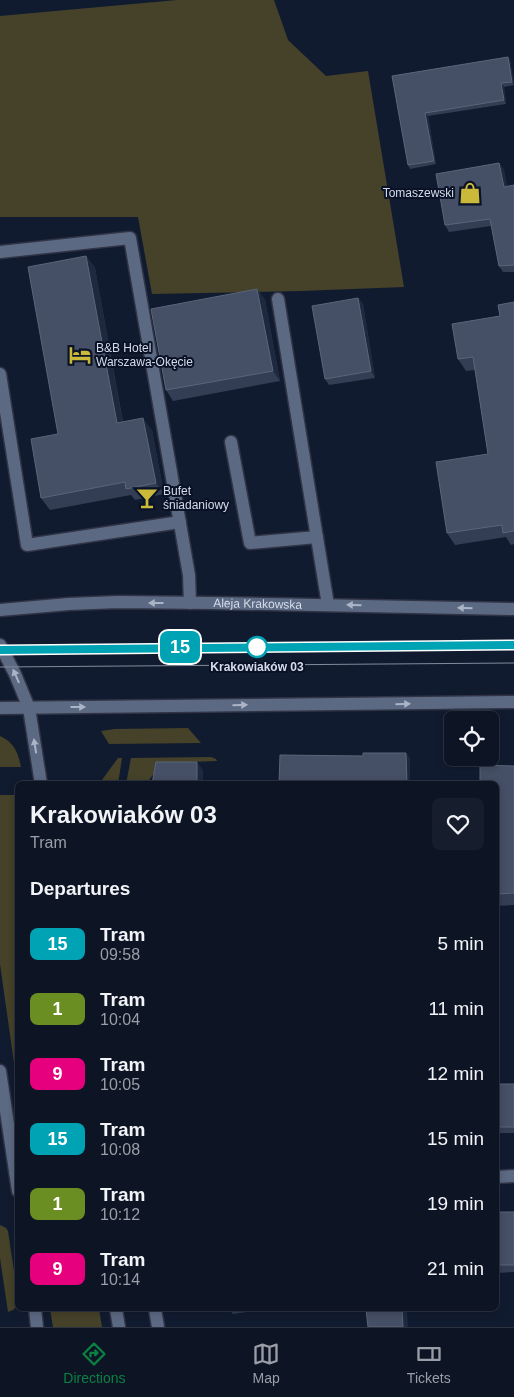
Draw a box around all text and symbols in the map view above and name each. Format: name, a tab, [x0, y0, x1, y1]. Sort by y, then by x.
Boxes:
shop icon: Tomaszewski	[457, 180, 483, 206]
place label: Tomaszewski	[383, 186, 454, 200]
place label: B&B Hotel Warszawa-Okęcie	[96, 341, 193, 369]
hotel icon: B&B Hotel Warszawa-Okęcie	[67, 342, 93, 368]
place label: Bufet śniadaniowy	[163, 484, 229, 512]
bar icon: Bufet śniadaniowy	[134, 485, 160, 511]
street label: Aleja Krakowska	[213, 596, 303, 612]
one-way arrow	[148, 599, 164, 607]
one-way arrow	[346, 601, 362, 609]
one-way arrow	[457, 604, 473, 612]
line badge: 15	[158, 631, 202, 663]
marker: Krakowiaków 03	[246, 636, 268, 658]
text: 15	[170, 637, 190, 657]
place label: Krakowiaków 03	[210, 660, 304, 674]
one-way arrow	[11, 669, 19, 683]
one-way arrow	[395, 699, 411, 707]
one-way arrow	[233, 701, 249, 709]
one-way arrow	[70, 703, 86, 711]
map controls	[444, 711, 499, 766]
button: locate	[444, 711, 499, 766]
one-way arrow	[31, 737, 39, 753]
button: heart	[432, 798, 484, 850]
text: Krakowiaków 03	[30, 801, 217, 828]
text: Tram	[30, 834, 67, 851]
text: Departures	[30, 878, 130, 899]
text: Tram	[100, 924, 145, 945]
text: 5 min	[438, 933, 484, 954]
text: 15	[47, 934, 68, 954]
text: 09:58	[100, 946, 140, 963]
text: Tram	[100, 989, 145, 1010]
text: 11 min	[428, 998, 484, 1019]
text: 1	[52, 999, 63, 1019]
text: 10:04	[100, 1011, 140, 1028]
text: Tram	[100, 1054, 145, 1075]
text: 12 min	[427, 1063, 484, 1084]
text: 9	[52, 1064, 63, 1084]
text: 10:05	[100, 1076, 140, 1093]
text: Tram	[100, 1119, 145, 1140]
text: 15 min	[427, 1128, 484, 1149]
text: 15	[47, 1129, 68, 1149]
text: 10:08	[100, 1141, 140, 1158]
text: Tram	[100, 1184, 145, 1205]
text: 19 min	[427, 1193, 484, 1214]
text: 1	[52, 1194, 63, 1214]
text: 10:12	[100, 1206, 140, 1223]
text: Tram	[100, 1249, 145, 1270]
text: 21 min	[427, 1258, 484, 1279]
text: 9	[52, 1259, 63, 1279]
text: 10:14	[100, 1271, 140, 1288]
tab: Directions	[63, 1340, 126, 1386]
tab: Map	[252, 1340, 280, 1386]
tab: Tickets	[407, 1340, 451, 1386]

